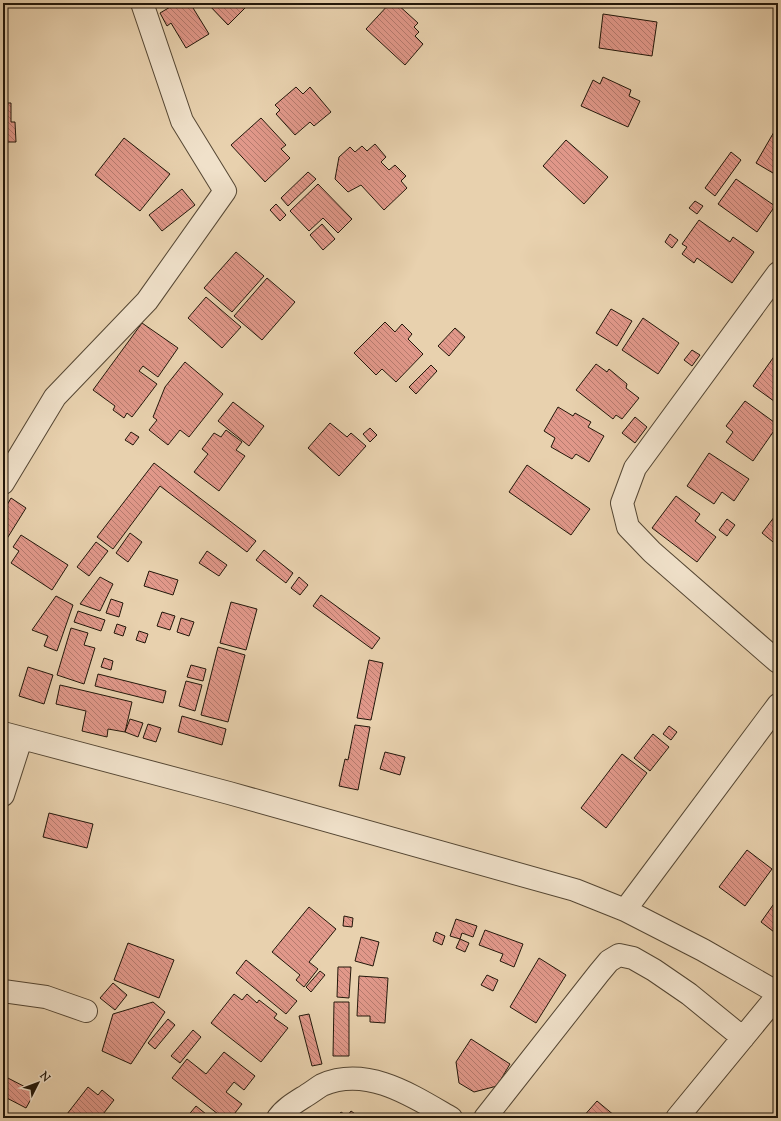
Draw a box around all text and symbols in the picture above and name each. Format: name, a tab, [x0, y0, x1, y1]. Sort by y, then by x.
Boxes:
north arrow	[18, 1063, 58, 1103]
text: N	[35, 1068, 54, 1086]

